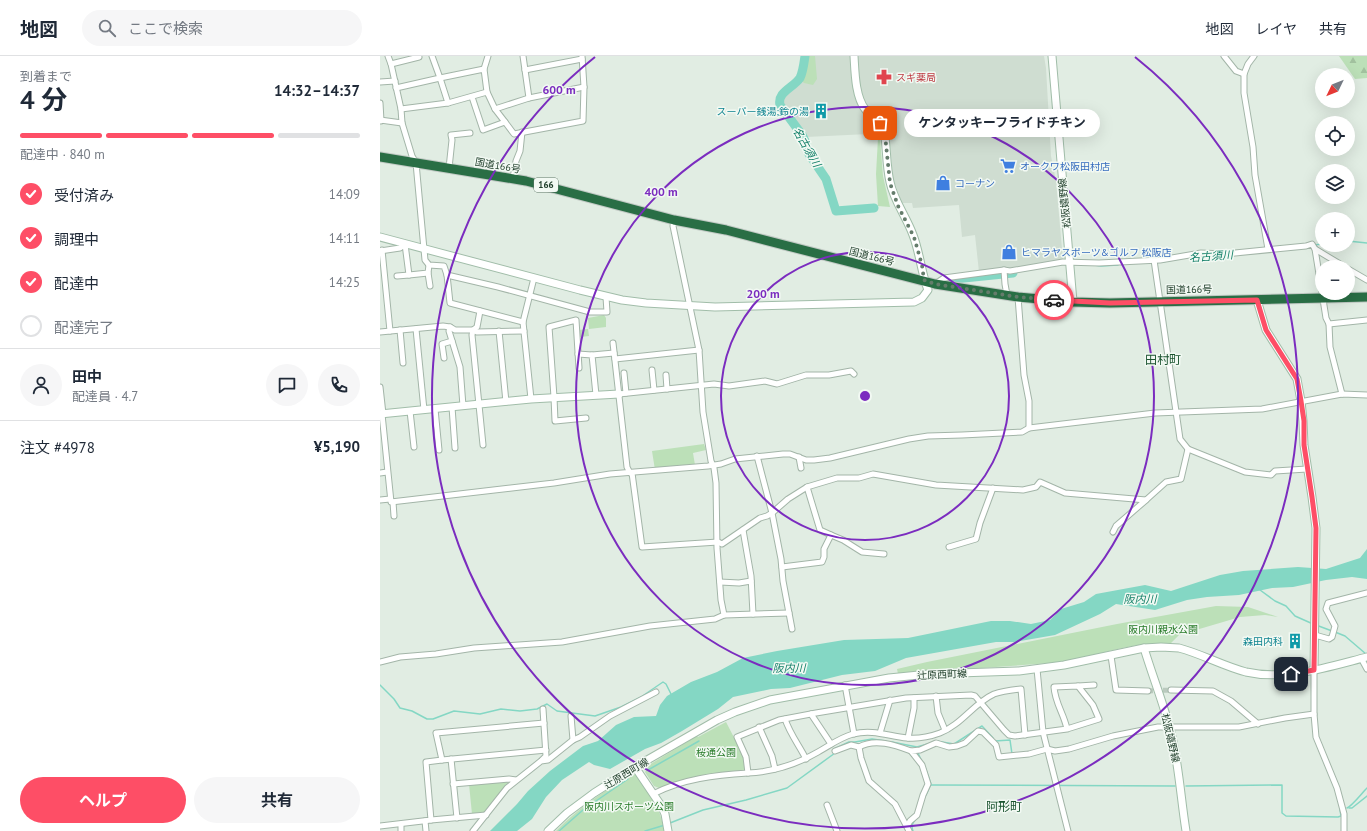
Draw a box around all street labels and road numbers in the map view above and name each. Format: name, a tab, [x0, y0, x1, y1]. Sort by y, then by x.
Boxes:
street label: 国道166号	[474, 155, 522, 176]
street label: 松阪嬉野線	[1055, 177, 1074, 228]
road number: 166	[534, 178, 558, 192]
street label: 国道166号	[848, 245, 896, 268]
street label: 国道166号	[1166, 283, 1212, 296]
street label: 辻原西町線	[917, 667, 967, 682]
street label: 松阪嬉野線	[1159, 712, 1182, 764]
street label: 辻原西町線	[601, 755, 651, 792]

